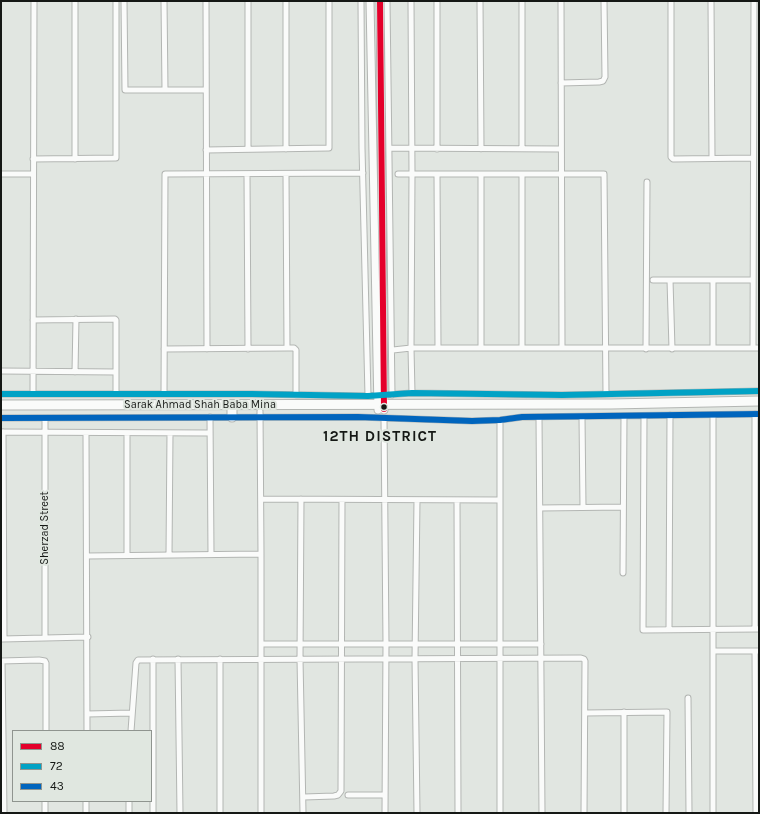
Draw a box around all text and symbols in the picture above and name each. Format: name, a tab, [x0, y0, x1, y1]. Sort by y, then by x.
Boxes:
street label: Sarak Ahmad Shah Baba Mina	[124, 398, 276, 412]
unlabelled marker	[379, 402, 389, 412]
district label: 12TH DISTRICT	[323, 428, 437, 446]
street label: Sherzad Street	[38, 491, 52, 565]
legend	[12, 730, 152, 802]
text: 88	[50, 739, 65, 753]
text: 72	[50, 759, 63, 773]
text: 43	[50, 779, 64, 793]

